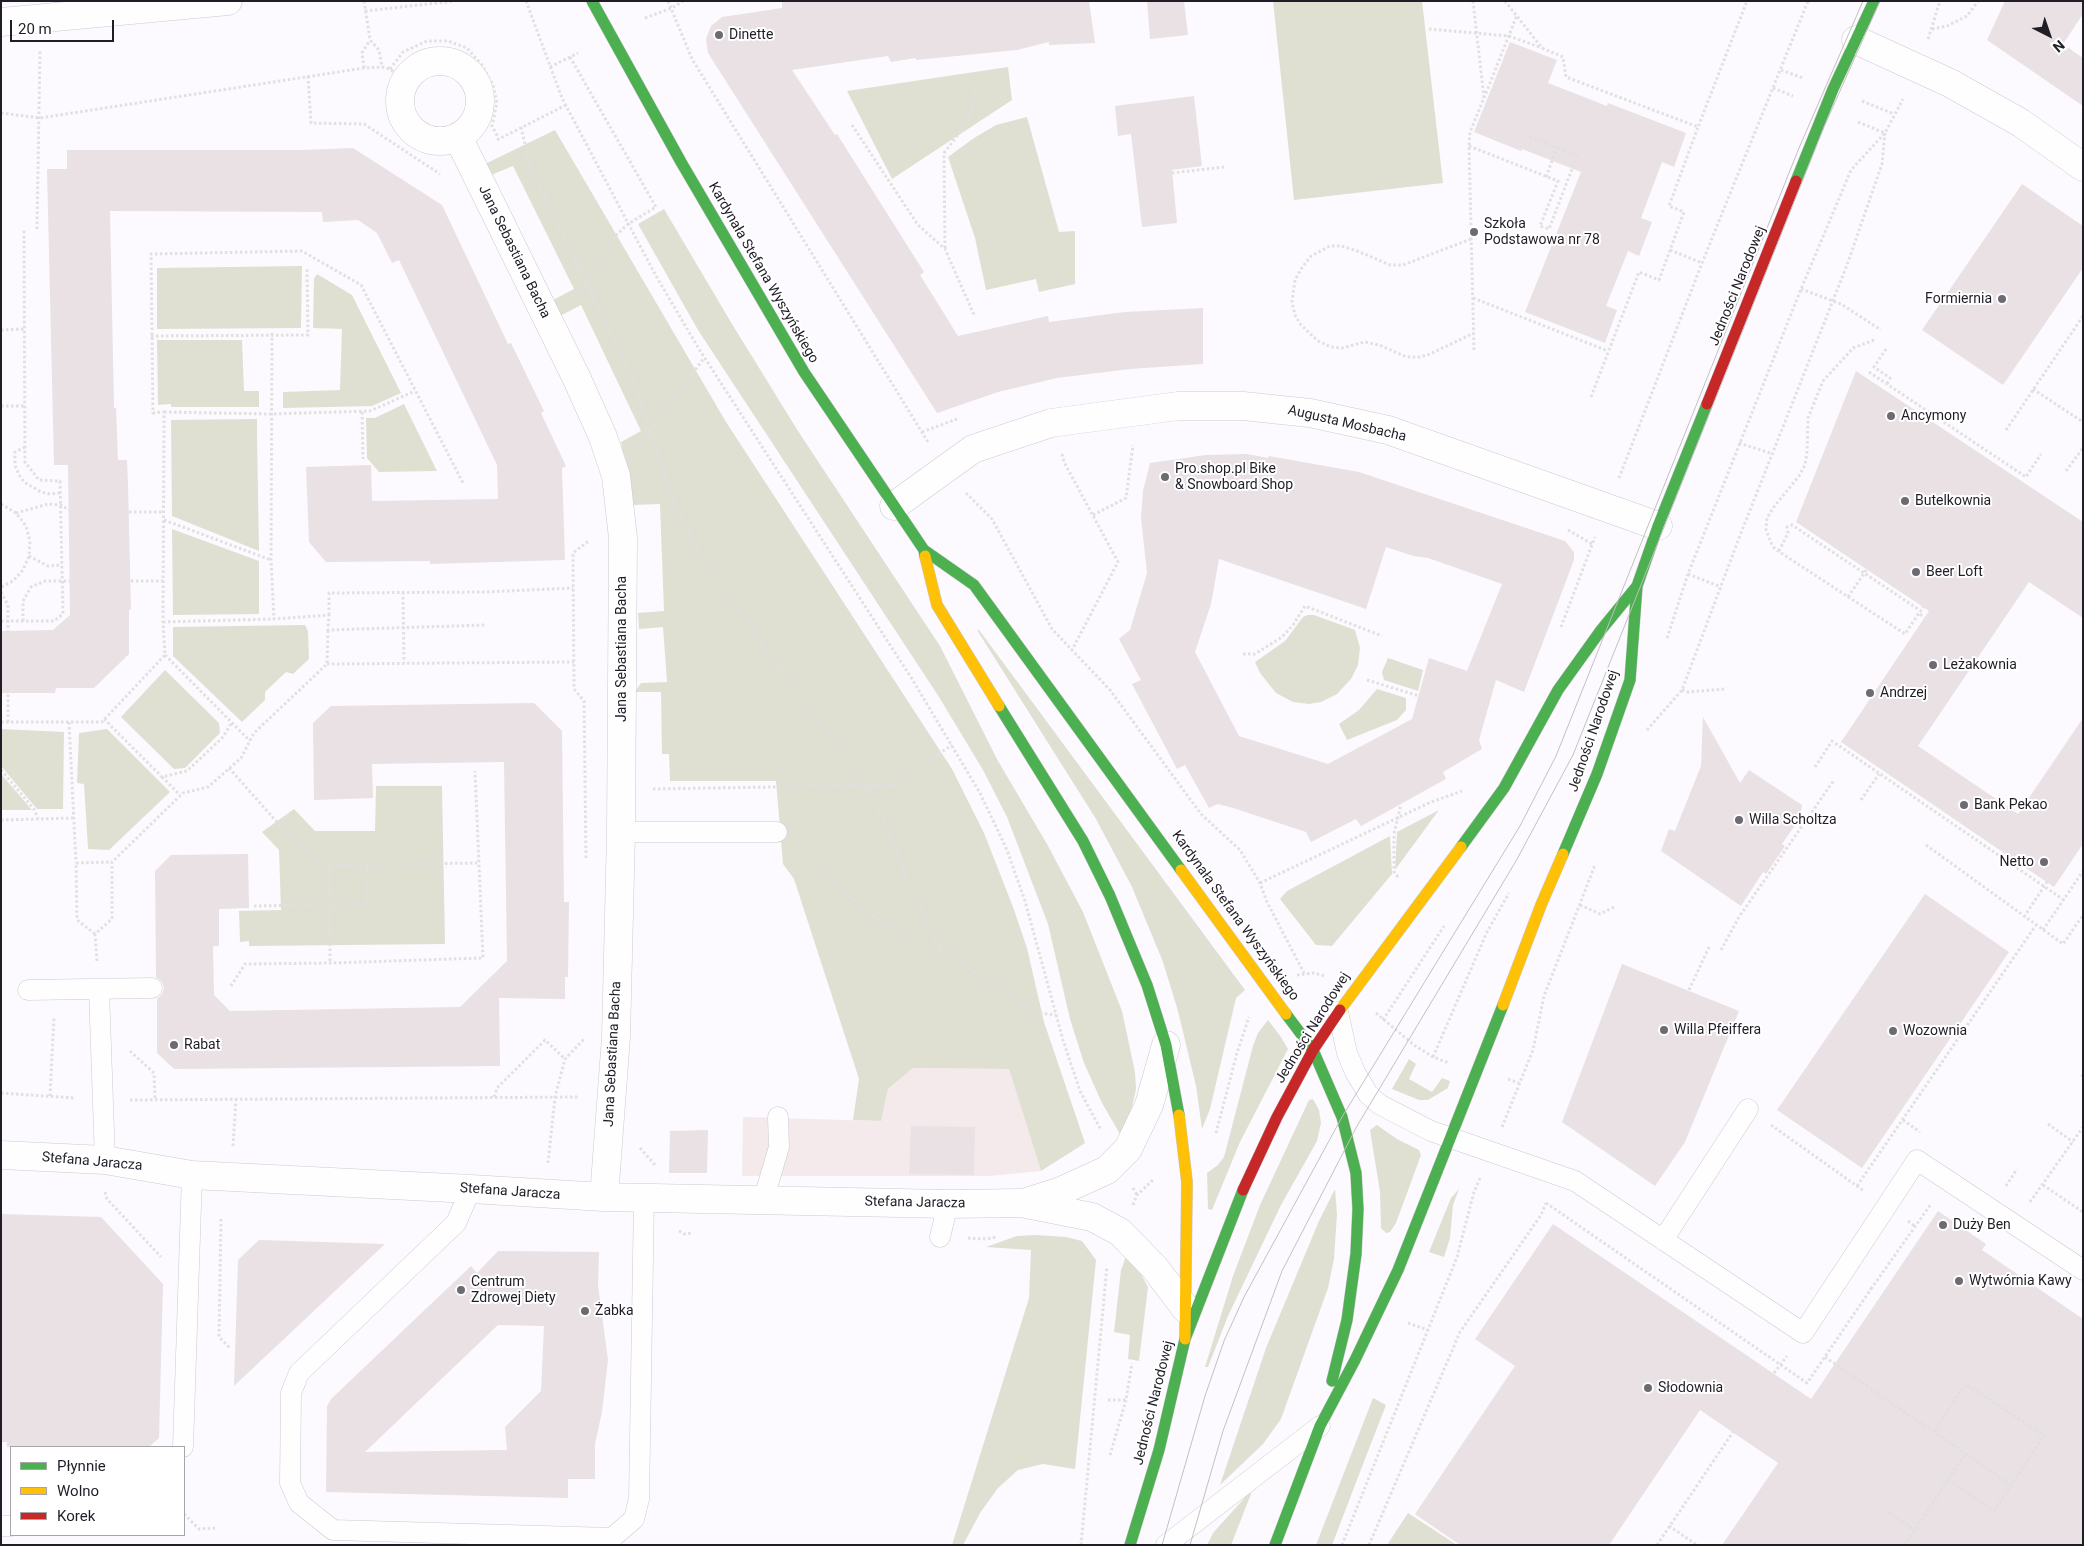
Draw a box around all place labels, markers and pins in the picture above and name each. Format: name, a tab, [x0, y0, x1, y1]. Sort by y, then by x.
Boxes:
place label: Dinette	[729, 27, 773, 43]
marker: Dinette	[713, 29, 725, 41]
place label: Szkoła Podstawowa nr 78	[1484, 216, 1600, 248]
marker: Szkoła Podstawowa nr 78	[1468, 226, 1480, 238]
place label: Formiernia	[1925, 291, 1992, 307]
marker: Formiernia	[1996, 293, 2008, 305]
place label: Ancymony	[1901, 408, 1966, 424]
marker: Ancymony	[1885, 410, 1897, 422]
place label: Pro.shop.pl Bike & Snowboard Shop	[1175, 461, 1293, 494]
marker: Pro.shop.pl Bike & Snowboard Shop	[1159, 471, 1171, 483]
place label: Butelkownia	[1915, 493, 1991, 509]
marker: Butelkownia	[1899, 495, 1911, 507]
place label: Beer Loft	[1926, 564, 1983, 580]
marker: Beer Loft	[1910, 566, 1922, 578]
place label: Leżakownia	[1943, 657, 2017, 673]
marker: Leżakownia	[1927, 659, 1939, 671]
place label: Andrzej	[1880, 685, 1927, 701]
marker: Andrzej	[1864, 687, 1876, 699]
place label: Bank Pekao	[1974, 797, 2048, 813]
marker: Bank Pekao	[1958, 799, 1970, 811]
place label: Willa Scholtza	[1749, 812, 1837, 828]
marker: Willa Scholtza	[1733, 814, 1745, 826]
place label: Netto	[2000, 854, 2034, 870]
marker: Netto	[2038, 856, 2050, 868]
place label: Willa Pfeiffera	[1674, 1022, 1761, 1038]
place label: Wozownia	[1903, 1023, 1967, 1039]
marker: Willa Pfeiffera	[1658, 1024, 1670, 1036]
marker: Wozownia	[1887, 1025, 1899, 1037]
place label: Rabat	[184, 1037, 220, 1053]
marker: Rabat	[168, 1039, 180, 1051]
place label: Duży Ben	[1953, 1217, 2011, 1233]
marker: Duży Ben	[1937, 1219, 1949, 1231]
place label: Wytwórnia Kawy	[1969, 1273, 2072, 1289]
place label: Centrum Zdrowej Diety	[471, 1274, 556, 1306]
marker: Wytwórnia Kawy	[1953, 1275, 1965, 1287]
marker: Centrum Zdrowej Diety	[455, 1284, 467, 1296]
place label: Żabka	[595, 1303, 634, 1319]
marker: Żabka	[579, 1305, 591, 1317]
place label: Słodownia	[1658, 1380, 1723, 1396]
marker: Słodownia	[1642, 1382, 1654, 1394]

